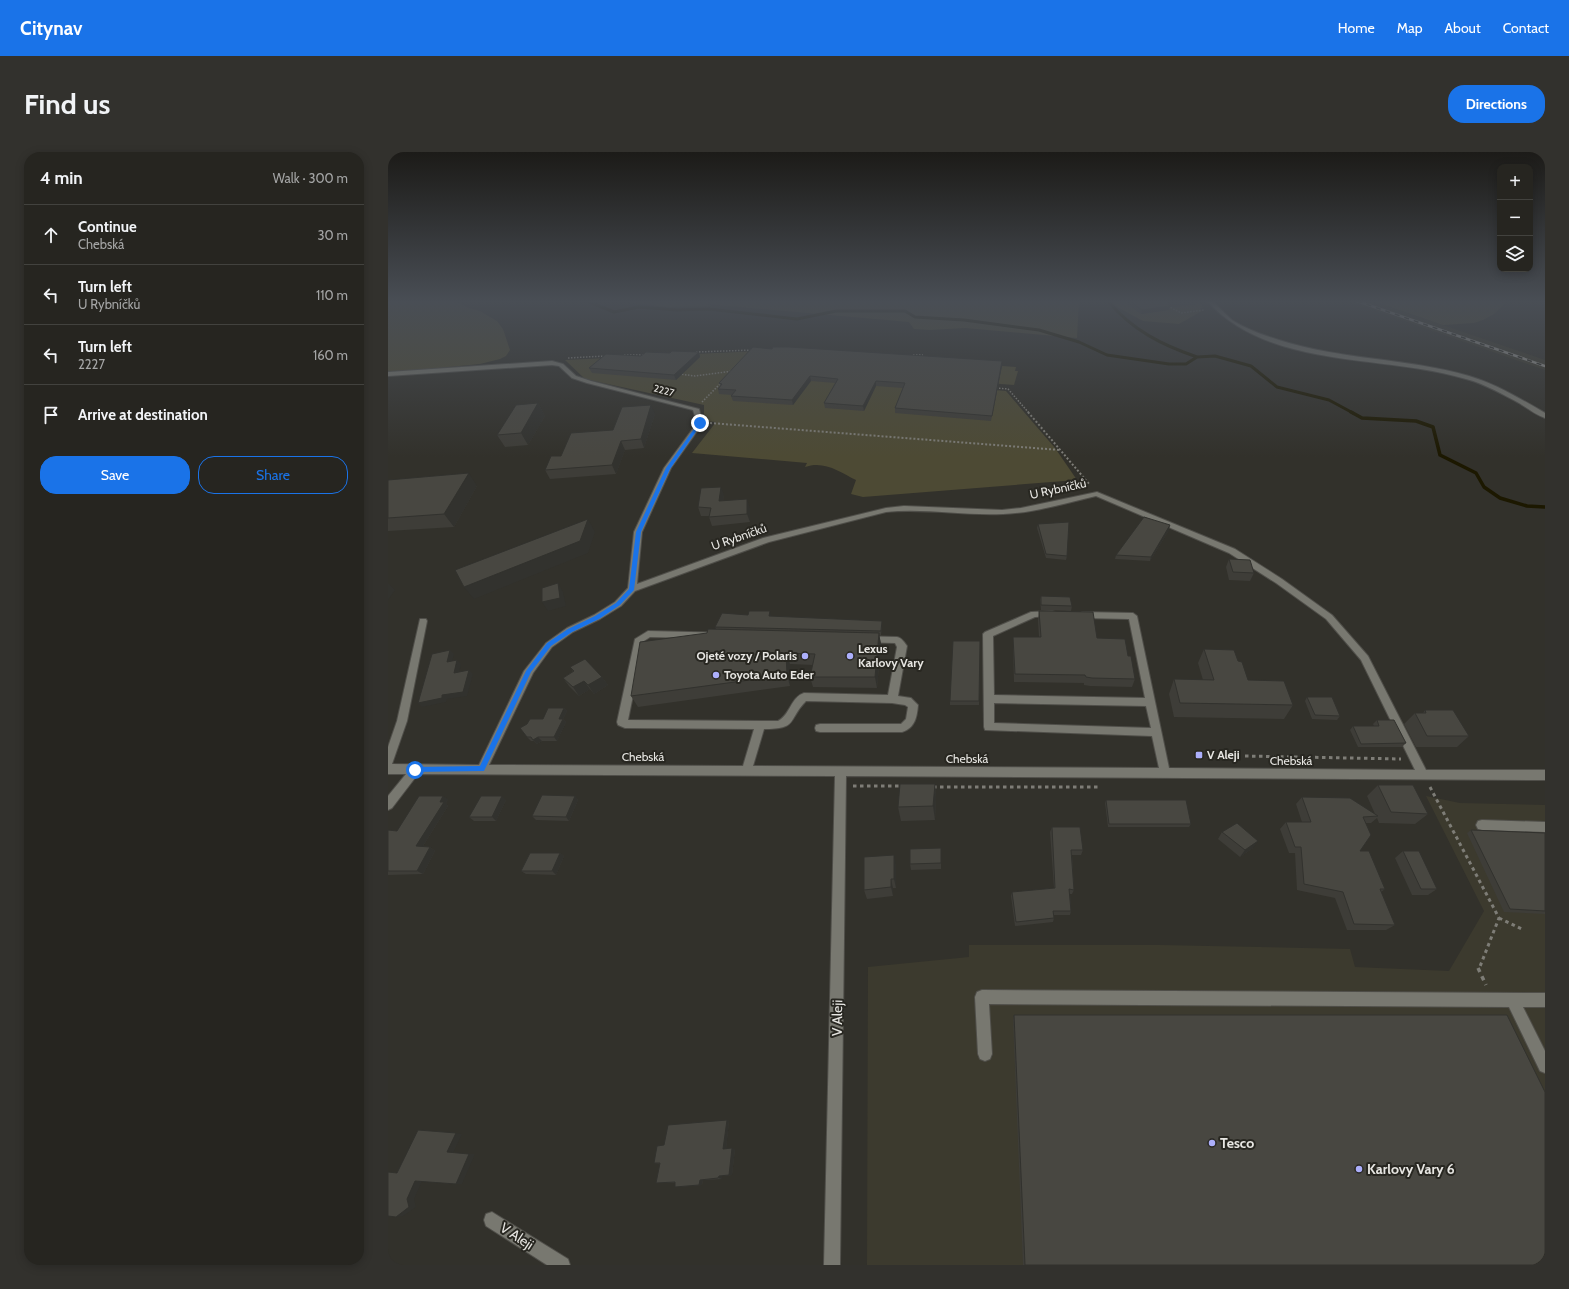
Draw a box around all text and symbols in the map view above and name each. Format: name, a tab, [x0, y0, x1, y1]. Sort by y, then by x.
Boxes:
text: Citynav	[20, 17, 82, 40]
text: Home	[1338, 19, 1375, 37]
text: Map	[1397, 19, 1422, 37]
text: About	[1444, 19, 1481, 37]
text: Contact	[1503, 19, 1549, 37]
button: Directions	[1448, 85, 1545, 123]
text: Find us	[24, 87, 110, 121]
map controls	[1497, 164, 1533, 272]
button: +	[1497, 164, 1533, 200]
text: 4 min	[40, 168, 83, 188]
text: Walk · 300 m	[273, 170, 348, 186]
button: −	[1497, 200, 1533, 236]
text: Continue	[78, 218, 137, 236]
icon: ahead	[40, 224, 62, 246]
text: 30 m	[318, 227, 348, 243]
text: Chebská	[78, 236, 124, 252]
button: layers	[1497, 236, 1533, 272]
text: Turn left	[78, 278, 132, 296]
icon: left	[40, 284, 62, 306]
text: 110 m	[316, 287, 348, 303]
text: U Rybníčků	[78, 296, 140, 312]
text: Turn left	[78, 338, 132, 356]
icon: left	[40, 344, 62, 366]
text: 160 m	[313, 347, 348, 363]
text: 2227	[78, 356, 105, 372]
street label: 2227	[652, 382, 676, 399]
icon: arrive	[40, 404, 62, 426]
text: Arrive at destination	[78, 406, 208, 424]
route end	[691, 414, 709, 432]
button: Save	[40, 456, 190, 494]
button: Share	[198, 456, 348, 494]
street label: U Rybníčků	[1028, 475, 1088, 502]
street label: U Rybníčků	[709, 520, 769, 553]
place label: Lexus Karlovy Vary	[858, 641, 924, 670]
place label: Ojeté vozy / Polaris	[697, 648, 797, 663]
marker: Ojeté vozy / Polaris	[800, 651, 810, 661]
marker: Lexus Karlovy Vary	[845, 651, 855, 661]
place label: Toyota Auto Eder	[724, 667, 814, 682]
marker: Toyota Auto Eder	[711, 670, 721, 680]
place label: V Aleji	[1207, 747, 1240, 762]
street label: Chebská	[622, 749, 665, 764]
marker: V Aleji	[1194, 750, 1204, 760]
street label: Chebská	[946, 751, 989, 766]
street label: Chebská	[1270, 753, 1313, 768]
route start	[406, 761, 424, 779]
street label: V Aleji	[828, 1000, 846, 1036]
place label: Tesco	[1220, 1134, 1254, 1152]
marker: Tesco	[1207, 1138, 1217, 1148]
place label: Karlovy Vary 6	[1367, 1160, 1455, 1178]
marker: Karlovy Vary 6	[1354, 1164, 1364, 1174]
street label: V Aleji	[497, 1218, 537, 1254]

